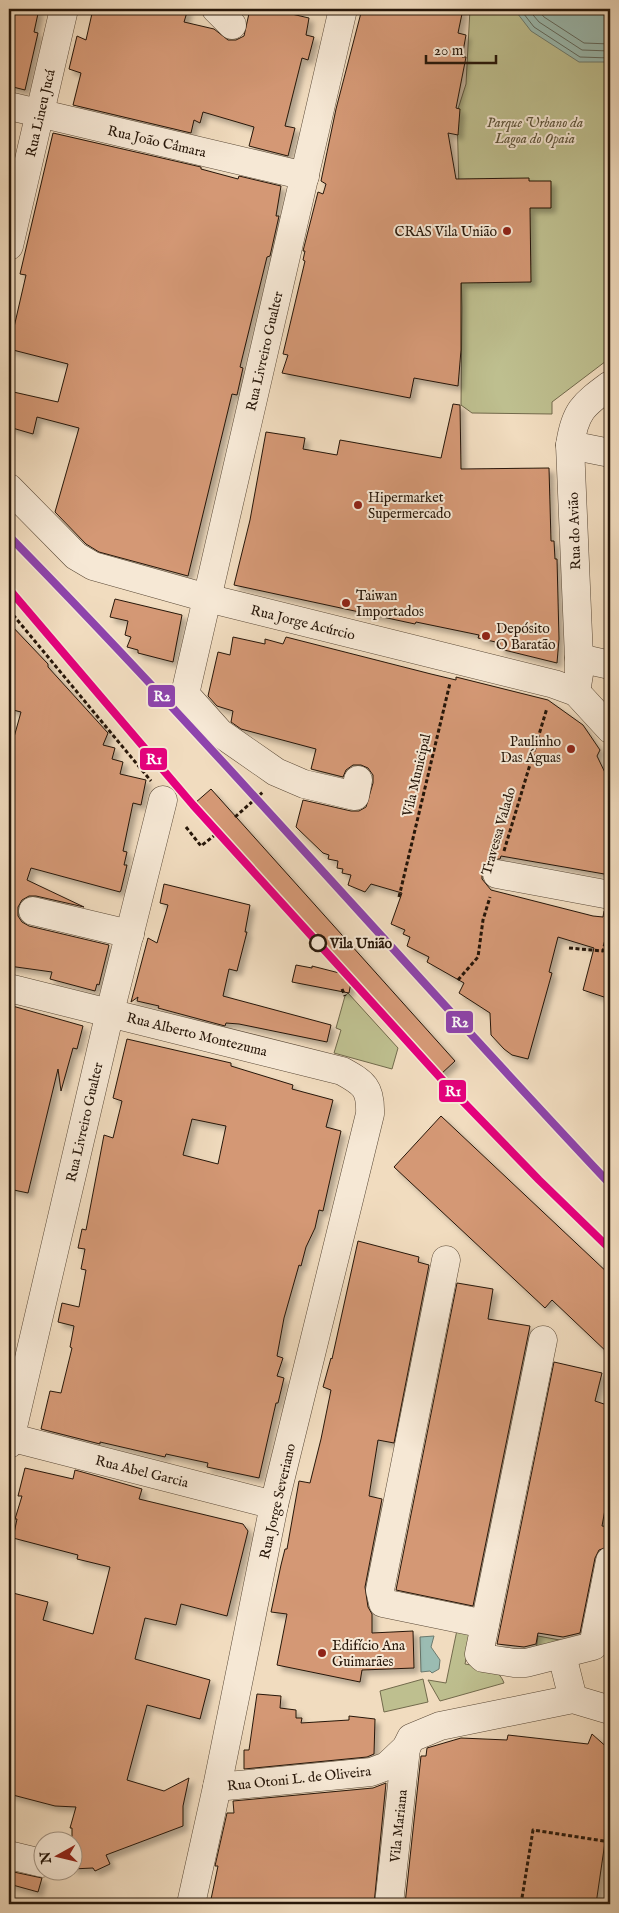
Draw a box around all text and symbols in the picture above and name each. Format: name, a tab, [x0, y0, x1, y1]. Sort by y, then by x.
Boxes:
scale bar	[426, 32, 496, 64]
text: 20 m	[434, 41, 464, 60]
street label: Rua Lineu Jucá	[22, 67, 60, 159]
park label: Parque Urbano da Lagoa do Opaia	[487, 114, 583, 149]
street label: Rua João Câmara	[106, 122, 209, 162]
place label: CRAS Vila União	[395, 223, 497, 241]
marker: CRAS Vila União	[501, 225, 513, 237]
street label: Rua Livreiro Gualter	[242, 290, 288, 413]
place label: Hipermarket Supermercado	[368, 489, 451, 523]
street label: Rua do Avião	[565, 491, 585, 570]
marker: Hipermarket Supermercado	[352, 499, 364, 511]
place label: Taiwan Importados	[356, 587, 424, 621]
marker: Taiwan Importados	[340, 597, 352, 609]
street label: Rua Jorge Acúrcio	[249, 601, 357, 645]
place label: Depósito O Baratão	[496, 620, 556, 654]
marker: Depósito O Baratão	[480, 630, 492, 642]
line badge: R2	[147, 684, 176, 708]
text: R2	[153, 688, 171, 706]
street label: Vila Municipal	[398, 732, 435, 819]
place label: Paulinho Das Águas	[500, 733, 561, 767]
marker: Paulinho Das Águas	[565, 743, 577, 755]
line badge: R1	[139, 747, 168, 771]
text: R1	[146, 751, 162, 769]
street label: Travessa Valado	[478, 785, 520, 877]
marker: Vila União	[309, 934, 327, 952]
place label: Vila União	[329, 935, 393, 953]
street label: Rua Alberto Montezuma	[125, 1009, 270, 1061]
line badge: R2	[445, 1010, 474, 1034]
text: R2	[451, 1014, 469, 1032]
street label: Rua Livreiro Gualter	[62, 1061, 108, 1184]
line badge: R1	[438, 1079, 467, 1103]
text: R1	[445, 1083, 461, 1101]
street label: Rua Jorge Severiano	[256, 1441, 300, 1561]
street label: Rua Abel Garcia	[93, 1452, 191, 1492]
place label: Edifício Ana Guimarães	[332, 1637, 406, 1671]
marker: Edifício Ana Guimarães	[316, 1647, 328, 1659]
street label: Rua Otoni L. de Oliveira	[226, 1762, 373, 1796]
street label: Vila Mariana	[386, 1788, 412, 1865]
north arrow	[32, 1830, 82, 1880]
text: N	[36, 1850, 56, 1866]

